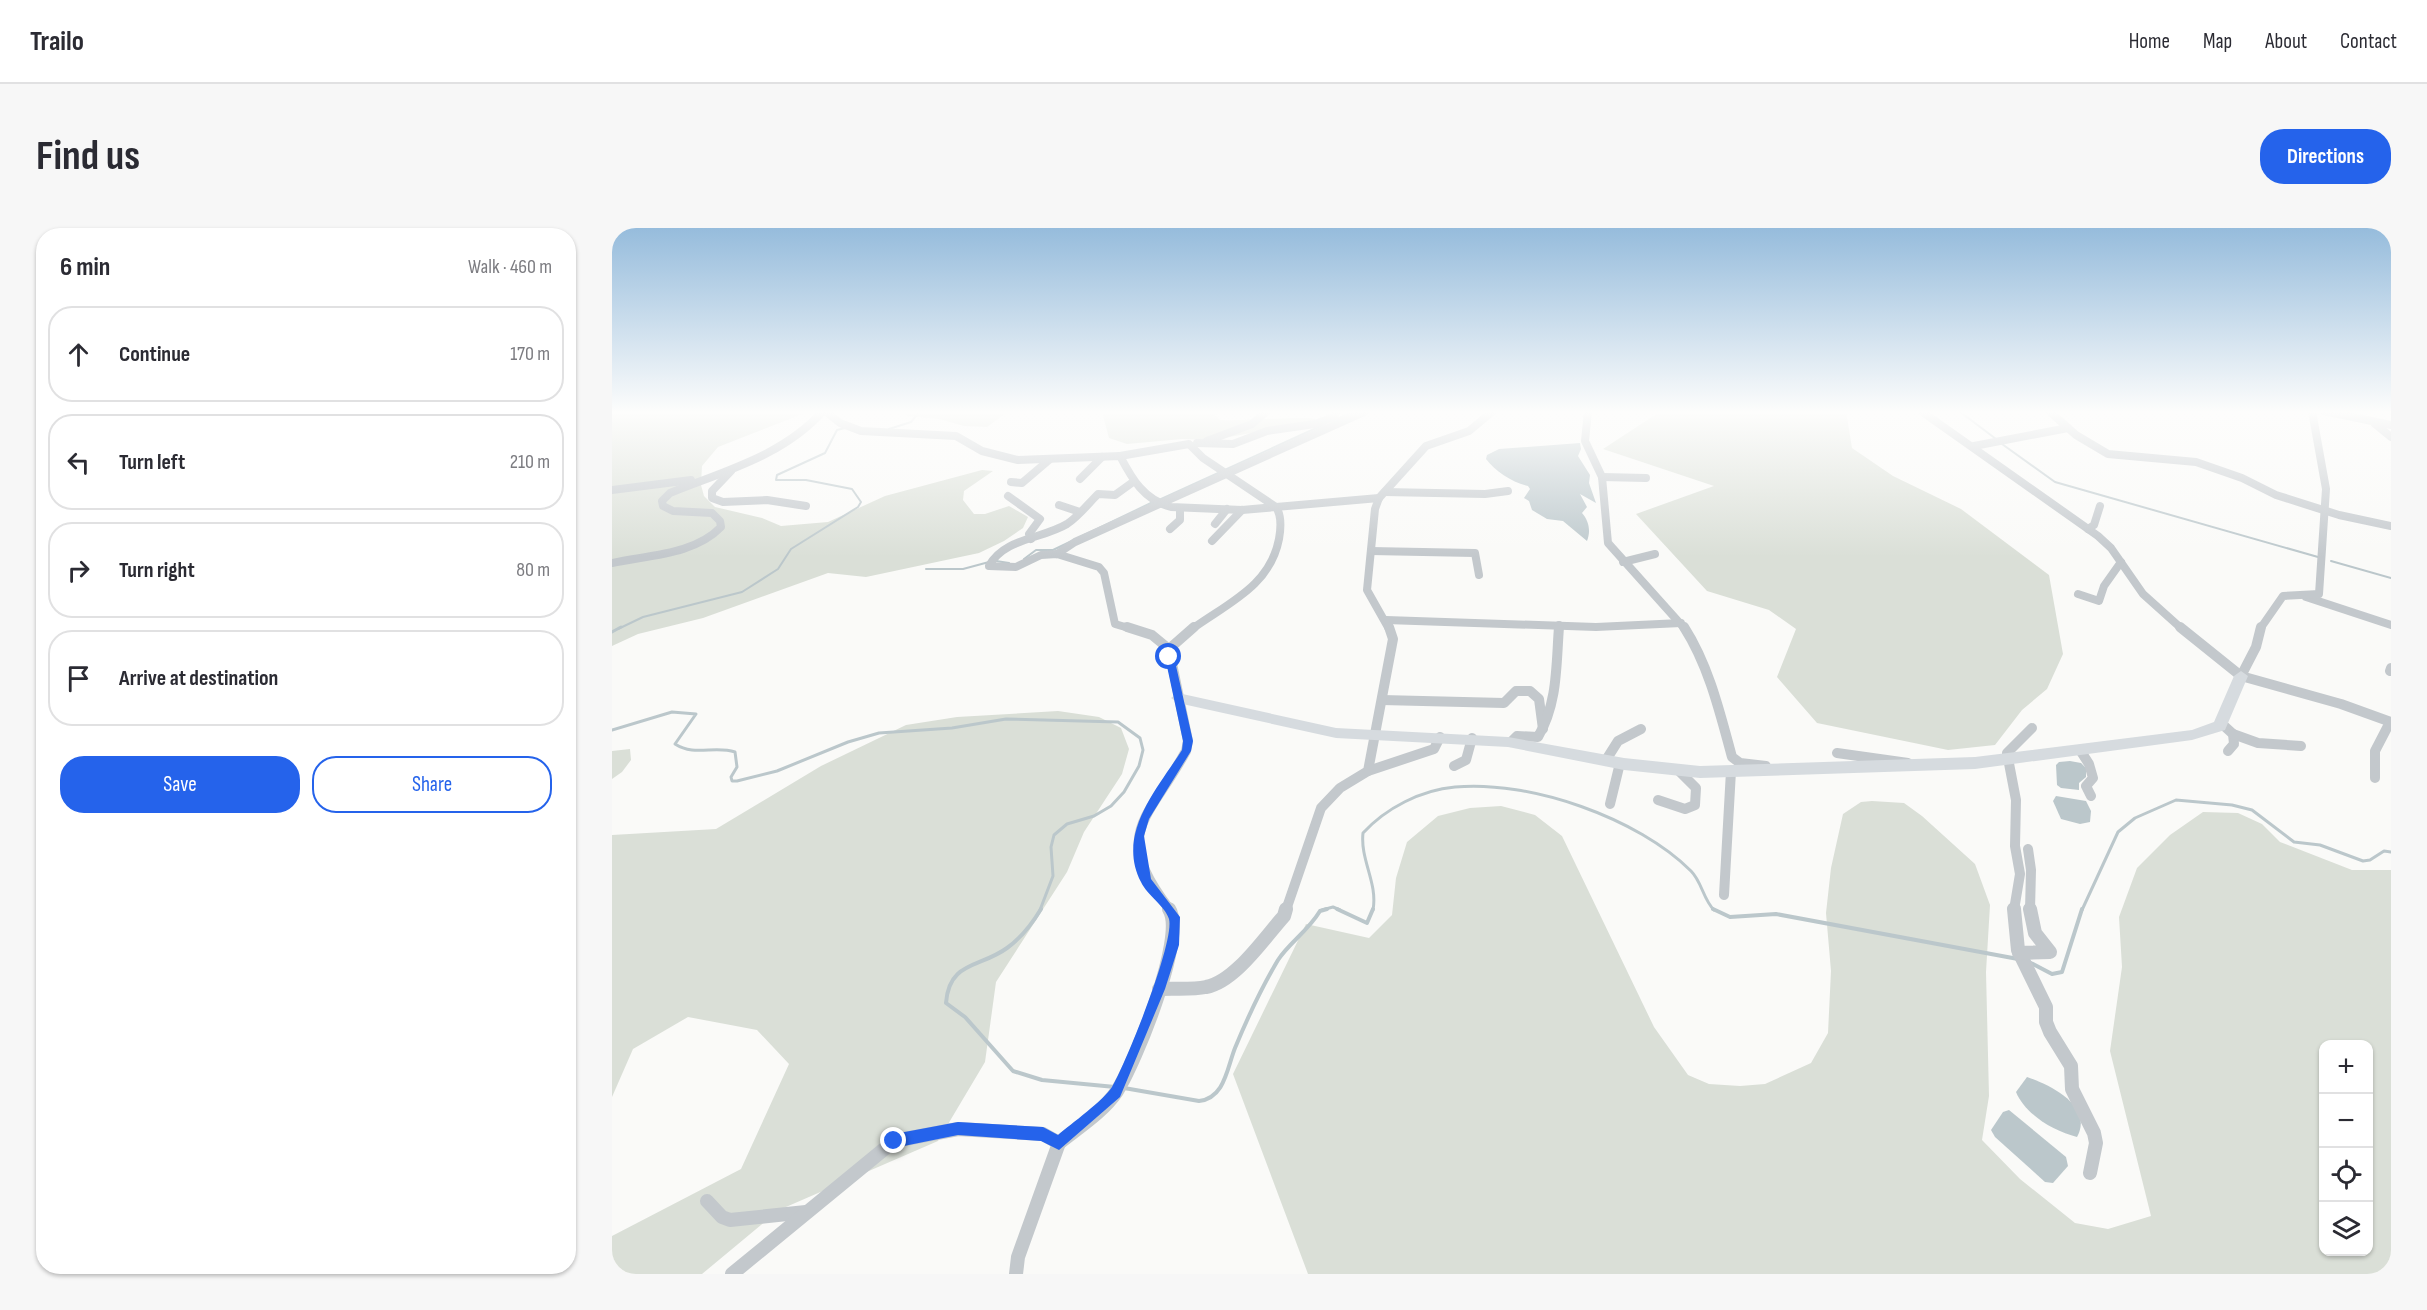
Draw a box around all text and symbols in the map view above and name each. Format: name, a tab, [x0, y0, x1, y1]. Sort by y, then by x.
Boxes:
text: Trailo	[30, 25, 84, 58]
text: Home	[2129, 29, 2170, 54]
text: Map	[2203, 29, 2232, 54]
text: About	[2265, 29, 2307, 54]
text: Contact	[2340, 29, 2397, 54]
button: Directions	[2260, 129, 2391, 184]
text: Find us	[36, 131, 140, 182]
text: 6 min	[60, 252, 110, 283]
text: Walk · 460 m	[468, 255, 552, 279]
icon: ahead	[62, 338, 95, 371]
text: Continue	[119, 341, 190, 368]
text: 170 m	[510, 342, 550, 366]
icon: left	[62, 446, 95, 479]
text: Turn left	[119, 449, 185, 476]
text: 210 m	[510, 450, 550, 474]
icon: right	[62, 554, 95, 587]
text: Turn right	[119, 557, 195, 584]
text: 80 m	[516, 558, 550, 582]
route start	[1155, 643, 1181, 669]
icon: arrive	[62, 662, 95, 695]
text: Arrive at destination	[119, 665, 278, 692]
button: Save	[60, 756, 300, 813]
button: Share	[312, 756, 552, 813]
map controls	[2319, 1040, 2373, 1256]
button: +	[2319, 1040, 2373, 1094]
button: −	[2319, 1094, 2373, 1148]
route end	[880, 1127, 906, 1153]
button: locate	[2319, 1148, 2373, 1202]
button: layers	[2319, 1202, 2373, 1256]

